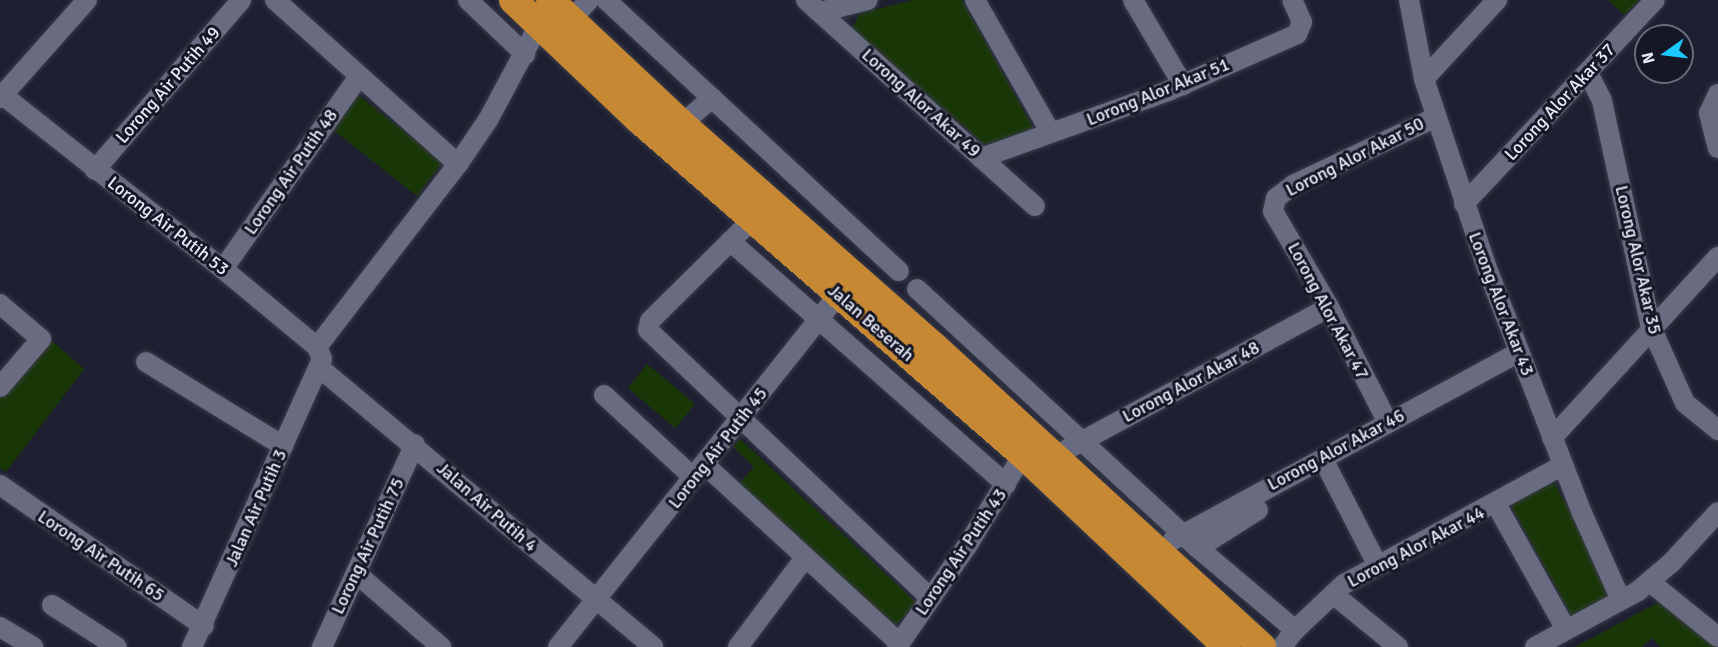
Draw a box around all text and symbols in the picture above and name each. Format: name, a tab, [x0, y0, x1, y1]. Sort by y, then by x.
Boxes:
street label: Lorong Air Putih 49	[111, 22, 225, 148]
north arrow	[1634, 24, 1694, 84]
street label: Lorong Alor Akar 37	[1500, 39, 1620, 165]
street label: Lorong Alor Akar 49	[857, 44, 985, 162]
text: N	[1637, 50, 1660, 66]
street label: Lorong Alor Akar 51	[1083, 53, 1233, 131]
street label: Lorong Air Putih 48	[240, 105, 342, 239]
street label: Lorong Alor Akar 50	[1282, 113, 1428, 201]
street label: Lorong Air Putih 53	[103, 172, 233, 280]
street label: Lorong Alor Akar 35	[1610, 183, 1666, 337]
street label: Lorong Alor Akar 43	[1464, 229, 1538, 379]
street label: Lorong Alor Akar 47	[1283, 239, 1373, 383]
street label: Jalan Beserah	[823, 280, 919, 366]
street label: Lorong Alor Akar 48	[1119, 337, 1263, 427]
street label: Lorong Air Putih 45	[664, 383, 772, 513]
street label: Lorong Alor Akar 46	[1264, 405, 1408, 495]
street label: Jalan Air Putih 3	[221, 446, 291, 570]
street label: Jalan Air Putih 4	[432, 458, 542, 556]
street label: Lorong Air Putih 75	[327, 474, 409, 618]
street label: Lorong Air Putih 43	[911, 485, 1011, 619]
street label: Lorong Alor Akar 44	[1344, 502, 1488, 592]
street label: Lorong Air Putih 65	[34, 506, 168, 606]

